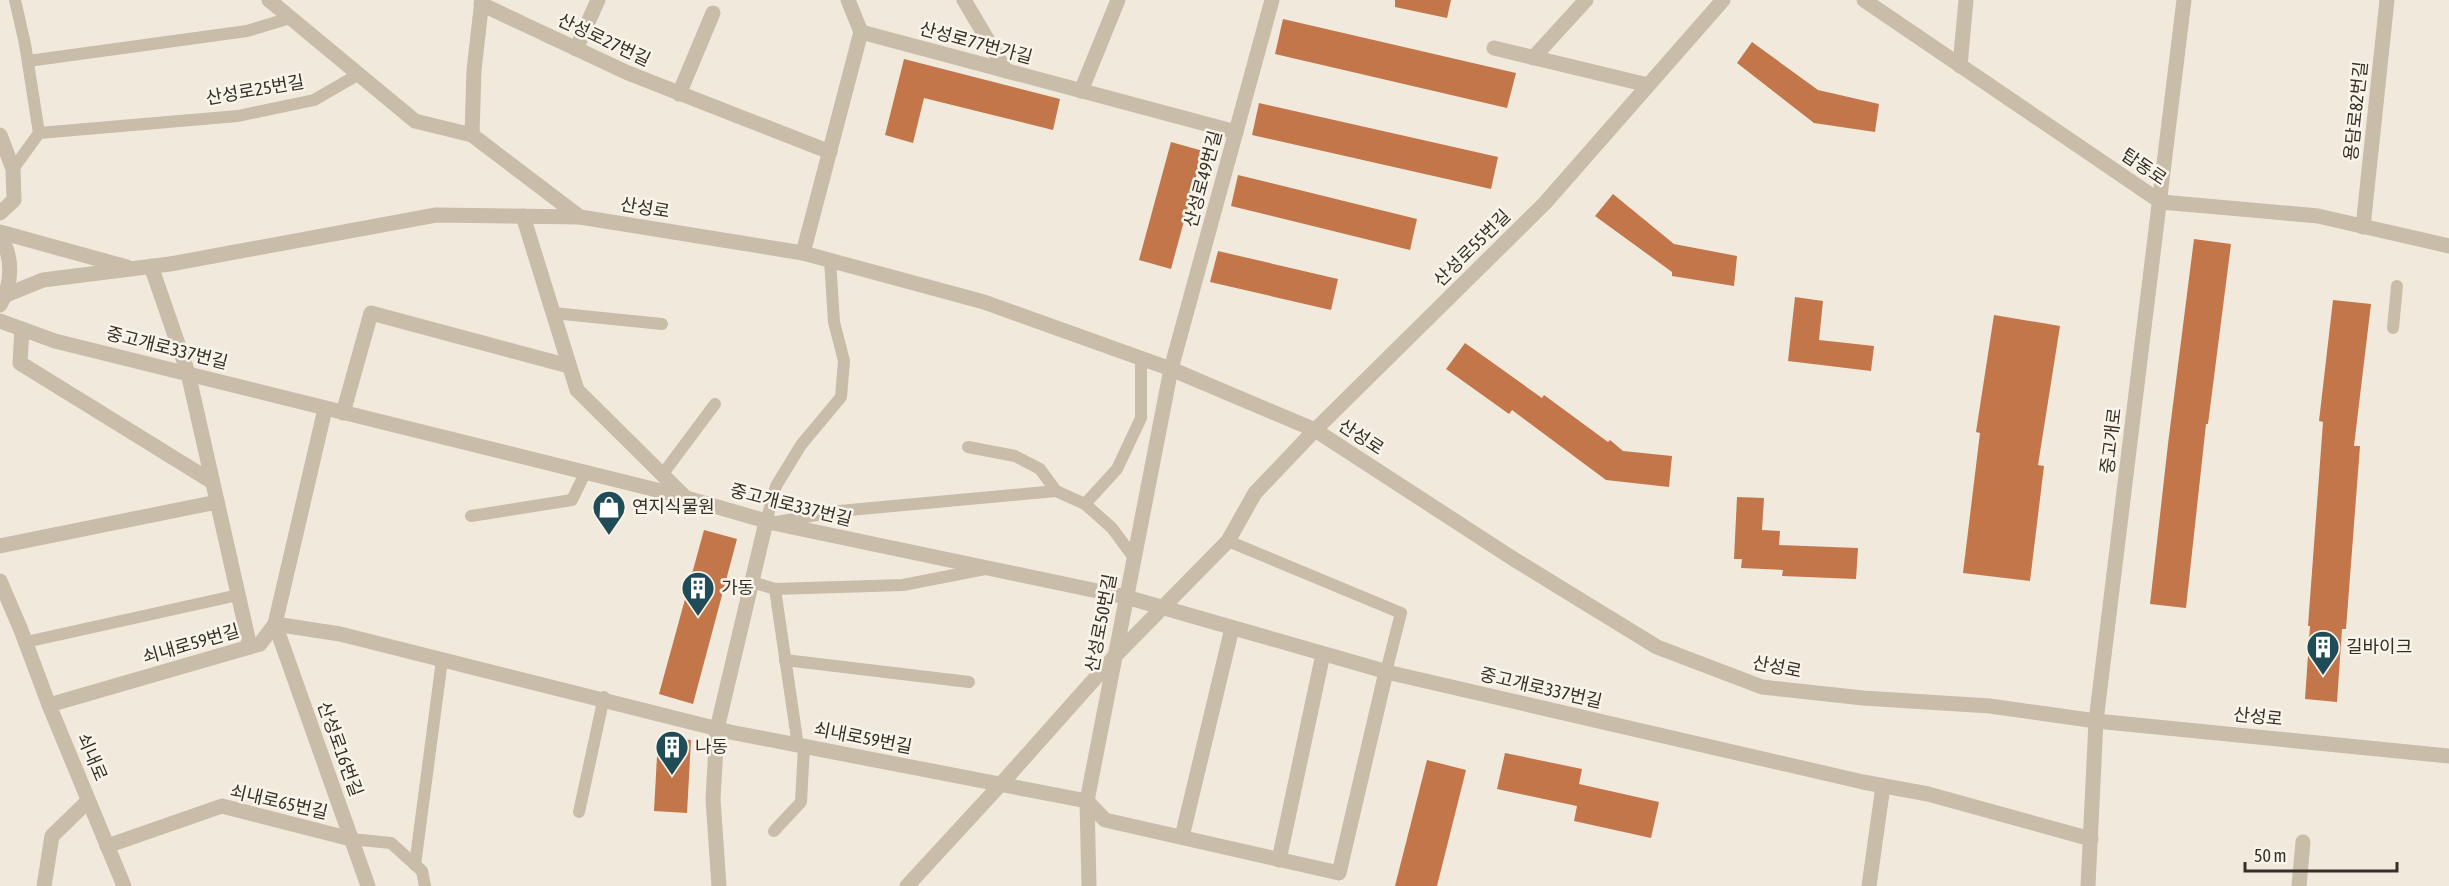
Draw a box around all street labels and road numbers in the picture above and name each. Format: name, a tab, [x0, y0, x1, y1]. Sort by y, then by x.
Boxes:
street label: 산성로27번길	[555, 9, 654, 70]
street label: 산성로77번가길	[917, 17, 1035, 68]
street label: 용담로82번길	[2340, 60, 2371, 162]
street label: 산성로25번길	[204, 71, 306, 109]
street label: 산성로49번길	[1179, 128, 1226, 230]
street label: 탑동로	[2118, 144, 2171, 189]
street label: 산성로	[619, 193, 671, 222]
street label: 산성로55번길	[1429, 205, 1514, 290]
street label: 중고개로337번길	[104, 322, 230, 373]
street label: 중고개로	[2096, 407, 2125, 475]
street label: 산성로	[1335, 414, 1388, 459]
street label: 중고개로337번길	[728, 479, 854, 530]
street label: 산성로50번길	[1081, 572, 1120, 674]
street label: 쇠내로59번길	[140, 620, 242, 667]
street label: 산성로	[1751, 651, 1803, 682]
street label: 중고개로337번길	[1478, 663, 1604, 712]
street label: 산성로16번길	[314, 698, 367, 799]
street label: 산성로	[2232, 703, 2284, 730]
street label: 쇠내로59번길	[812, 718, 914, 757]
street label: 쇠내로	[73, 730, 112, 784]
street label: 쇠내로65번길	[228, 780, 330, 823]

